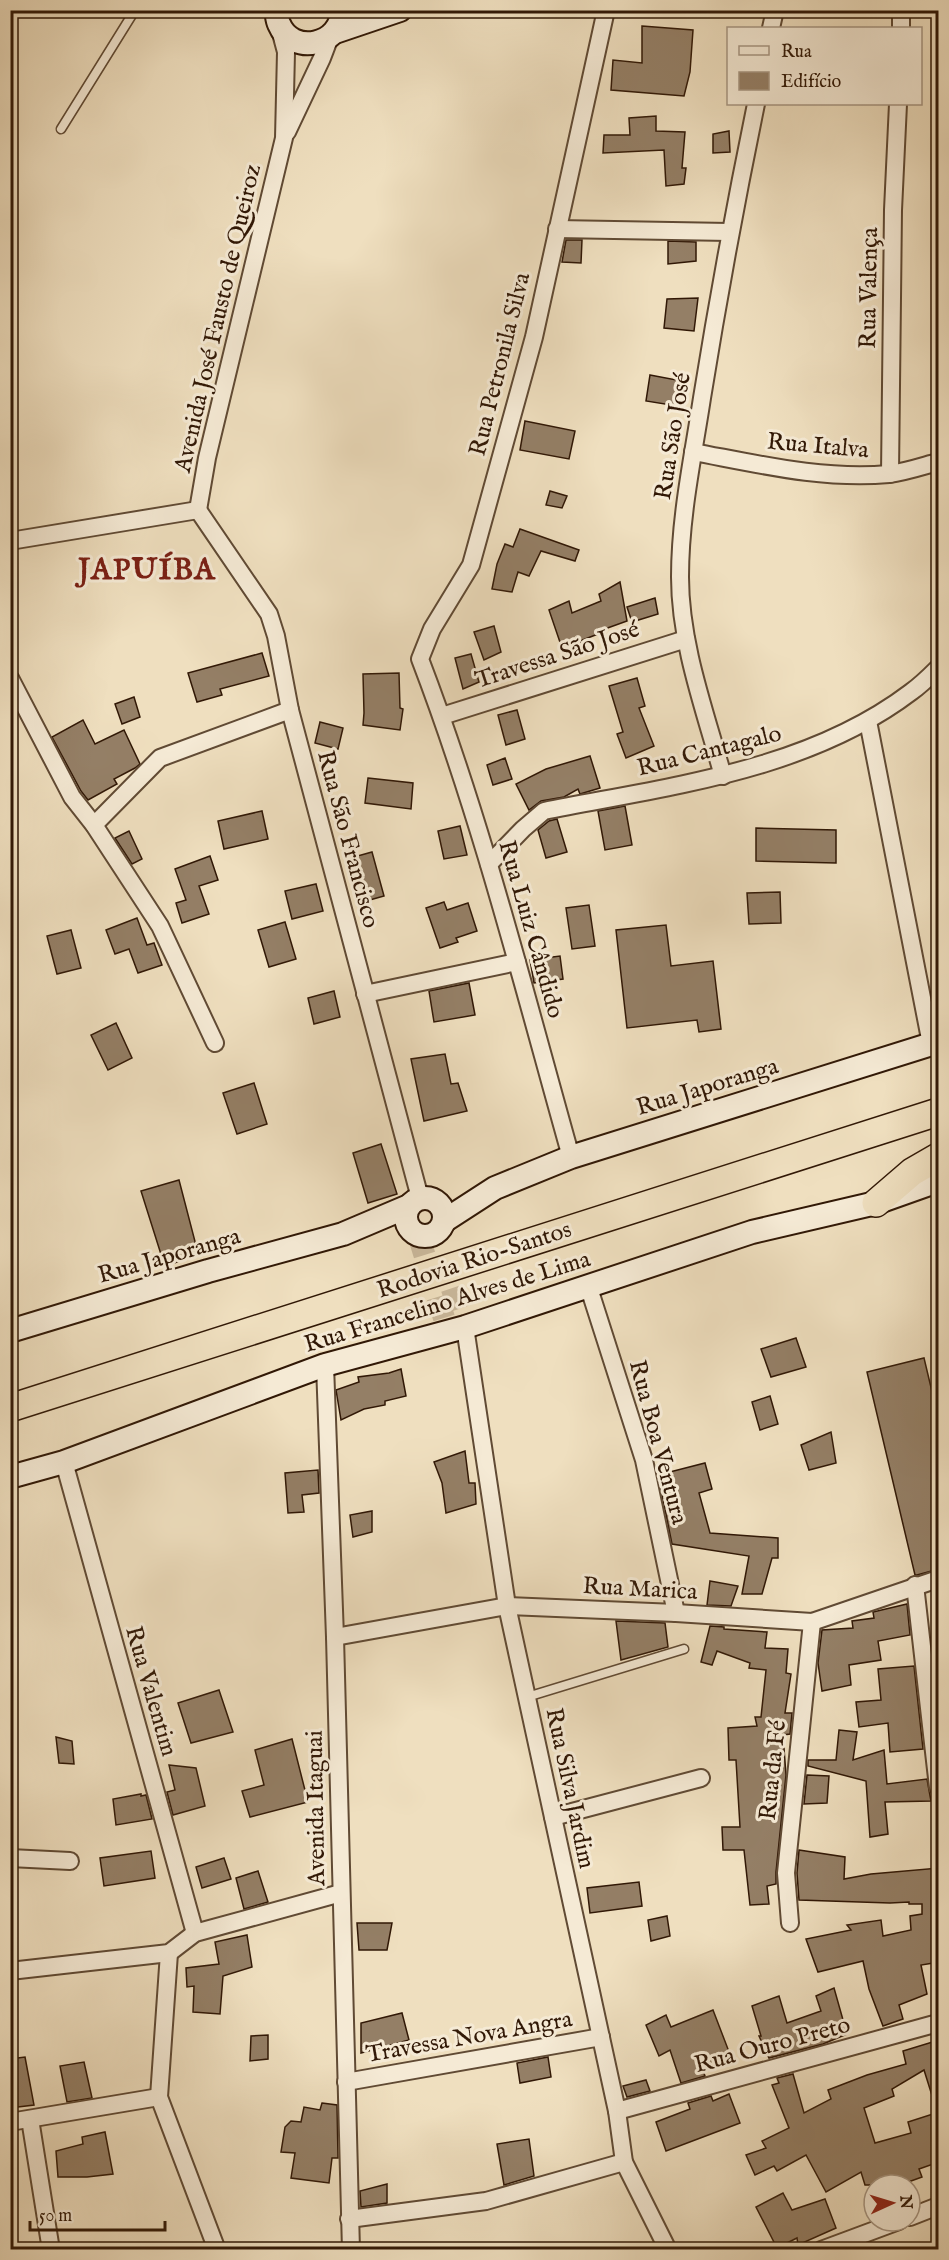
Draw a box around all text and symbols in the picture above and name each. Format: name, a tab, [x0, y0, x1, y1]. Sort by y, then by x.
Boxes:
legend	[727, 27, 922, 105]
text: Rua	[781, 41, 812, 64]
text: Edifício	[781, 71, 842, 94]
street label: Avenida José Fausto de Queiroz	[168, 161, 269, 476]
street label: Rua Valença	[853, 226, 886, 349]
street label: Rua Petronila Silva	[463, 269, 538, 459]
street label: Rua São José	[648, 370, 699, 502]
street label: Rua Italva	[766, 427, 871, 466]
district label: JAPUÍBA	[74, 551, 216, 590]
street label: Travessa São José	[471, 614, 644, 697]
street label: Rua Cantagalo	[634, 719, 785, 784]
street label: Rua São Francisco	[309, 747, 386, 932]
street label: Rua Luiz Cândido	[490, 837, 571, 1022]
street label: Rua Japoranga	[633, 1051, 783, 1124]
street label: Rodovia Rio-Santos	[373, 1214, 576, 1306]
street label: Rua Japoranga	[95, 1221, 245, 1292]
street label: Rua Francelino Alves de Lima	[301, 1244, 595, 1361]
street label: Rua Boa Ventura	[621, 1357, 695, 1528]
street label: Rua Marica	[582, 1571, 699, 1608]
street label: Rua Valentim	[117, 1623, 184, 1760]
street label: Rua Silva Jardim	[537, 1705, 602, 1871]
street label: Rua da Fé	[753, 1718, 794, 1822]
street label: Avenida Itaguai	[300, 1730, 333, 1887]
street label: Travessa Nova Angra	[364, 2004, 575, 2071]
street label: Rua Ouro Preto	[691, 2010, 854, 2081]
north arrow	[862, 2173, 922, 2233]
text: N	[894, 2193, 915, 2210]
scale bar	[30, 2194, 165, 2232]
text: 50 m	[39, 2205, 72, 2228]

